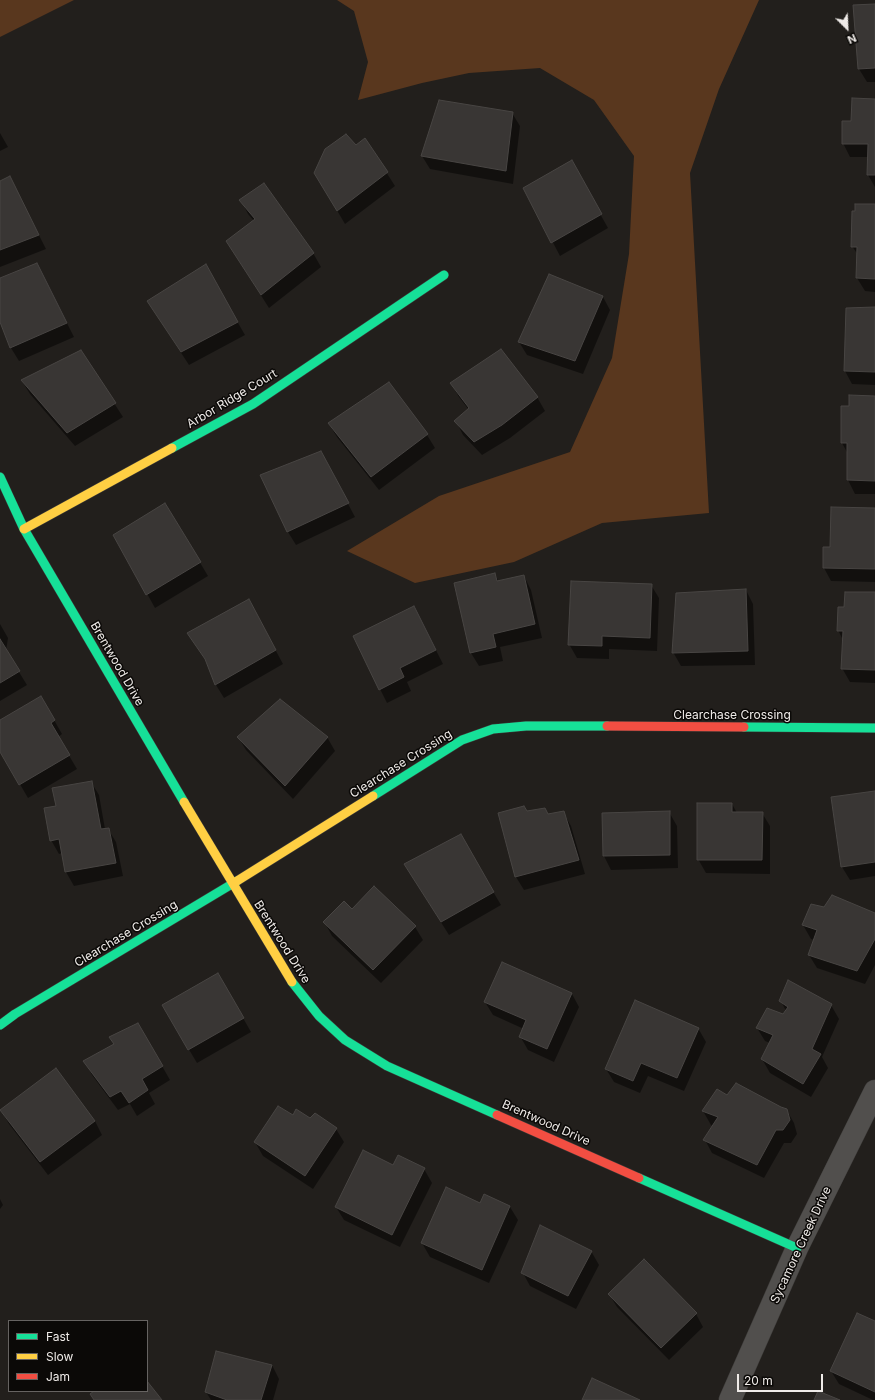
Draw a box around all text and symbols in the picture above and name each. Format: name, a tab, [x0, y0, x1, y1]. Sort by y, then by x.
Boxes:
north arrow	[827, 8, 867, 48]
text: N	[845, 31, 859, 47]
street label: Arbor Ridge Court	[184, 366, 280, 432]
street label: Brentwood Drive	[87, 619, 147, 709]
street label: Clearchase Crossing	[673, 708, 791, 722]
street label: Clearchase Crossing	[347, 727, 455, 801]
street label: Clearchase Crossing	[72, 898, 180, 970]
street label: Brentwood Drive	[251, 898, 313, 986]
street label: Brentwood Drive	[500, 1097, 592, 1149]
street label: Sycamore Creek Drive	[768, 1184, 834, 1306]
legend	[8, 1320, 148, 1392]
text: Fast	[46, 1329, 70, 1344]
text: Slow	[46, 1349, 73, 1364]
scale bar	[739, 1366, 825, 1392]
text: Jam	[46, 1369, 70, 1384]
text: 20 m	[744, 1373, 773, 1388]

